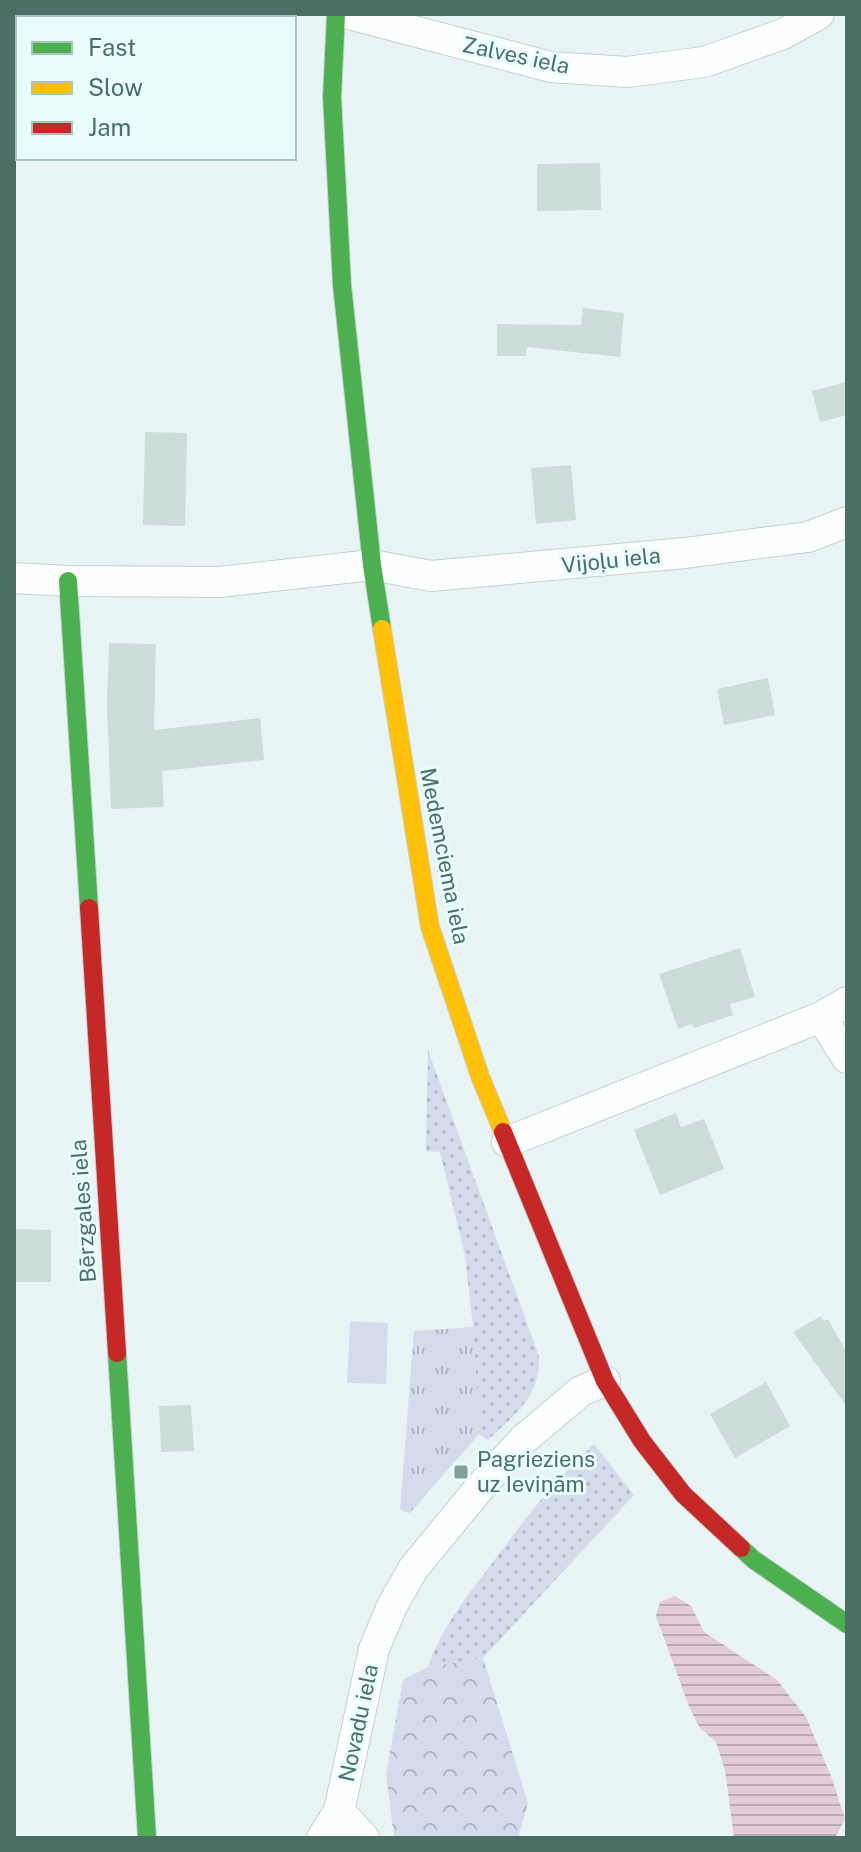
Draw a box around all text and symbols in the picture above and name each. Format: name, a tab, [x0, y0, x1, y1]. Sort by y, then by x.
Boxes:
legend	[16, 16, 296, 160]
street label: Zalves iela	[460, 31, 572, 79]
text: Fast	[88, 33, 136, 61]
text: Slow	[88, 73, 143, 101]
text: Jam	[88, 113, 131, 141]
street label: Vijoļu iela	[560, 542, 662, 578]
street label: Medemciema iela	[415, 766, 475, 946]
street label: Bērzgales iela	[65, 1139, 101, 1283]
place label: Pagrieziens uz Ieviņām	[477, 1446, 595, 1497]
marker: Pagrieziens uz Ieviņām	[452, 1463, 470, 1481]
street label: Novadu iela	[333, 1662, 383, 1784]

